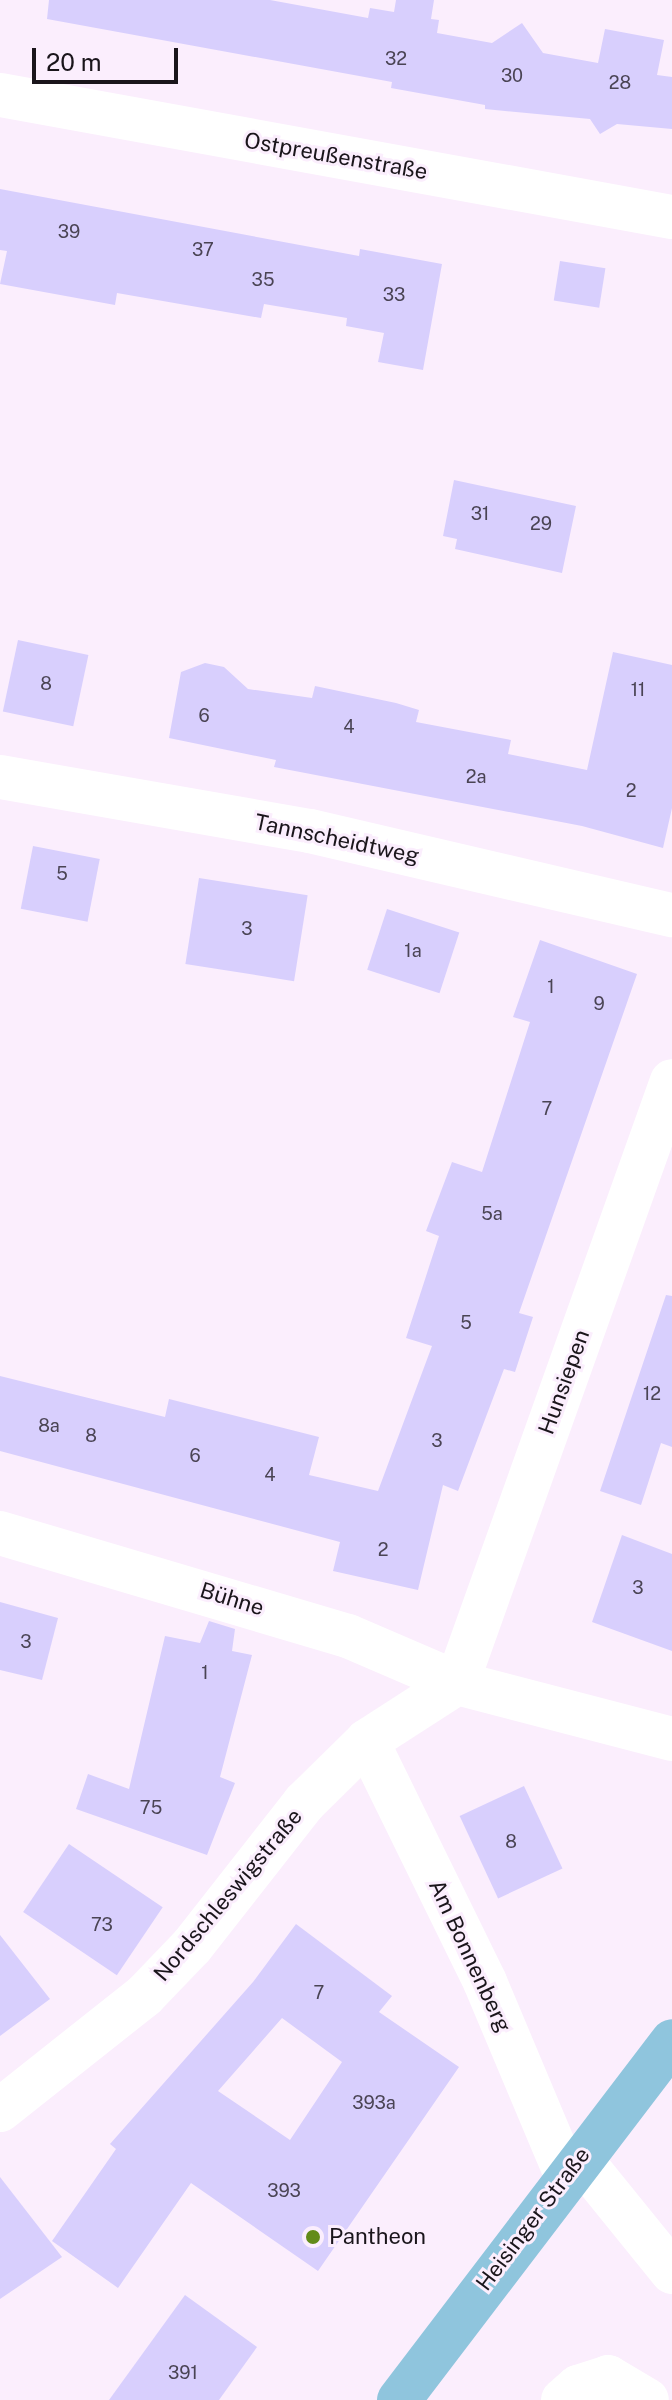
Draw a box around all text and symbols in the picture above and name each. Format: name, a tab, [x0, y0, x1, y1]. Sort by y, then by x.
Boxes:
scale bar	[36, 32, 182, 82]
text: 20 m	[46, 48, 102, 76]
house number: 32	[385, 48, 407, 70]
house number: 30	[501, 65, 523, 87]
house number: 28	[609, 72, 631, 94]
street label: Ostpreußenstraße	[242, 127, 430, 185]
house number: 39	[58, 221, 80, 243]
house number: 37	[192, 239, 214, 261]
house number: 35	[252, 269, 274, 291]
house number: 33	[383, 284, 405, 306]
house number: 31	[471, 503, 489, 525]
house number: 29	[530, 513, 552, 535]
house number: 8	[40, 673, 52, 695]
house number: 11	[631, 679, 645, 701]
house number: 6	[198, 705, 210, 727]
house number: 4	[343, 716, 355, 738]
house number: 2a	[466, 766, 486, 788]
house number: 2	[626, 780, 636, 802]
street label: Tannscheidtweg	[252, 809, 422, 869]
house number: 5	[56, 863, 68, 885]
house number: 3	[241, 918, 253, 940]
house number: 1a	[404, 940, 422, 962]
house number: 1	[547, 976, 555, 998]
house number: 9	[593, 993, 605, 1015]
house number: 7	[542, 1098, 552, 1120]
house number: 5a	[481, 1203, 503, 1225]
house number: 5	[460, 1312, 472, 1334]
street label: Hunsiepen	[533, 1326, 595, 1438]
house number: 12	[643, 1383, 661, 1405]
house number: 8a	[38, 1415, 60, 1437]
house number: 8	[85, 1425, 97, 1447]
house number: 3	[431, 1430, 443, 1452]
house number: 6	[189, 1445, 201, 1467]
house number: 4	[264, 1464, 276, 1486]
house number: 2	[378, 1539, 388, 1561]
street label: Bühne	[197, 1577, 267, 1621]
house number: 3	[632, 1577, 644, 1599]
house number: 3	[20, 1631, 32, 1653]
house number: 1	[201, 1662, 209, 1684]
house number: 75	[140, 1797, 162, 1819]
street label: Nordschleswigstraße	[148, 1803, 308, 1987]
house number: 8	[505, 1831, 517, 1853]
street label: Am Bonnenberg	[423, 1876, 517, 2036]
house number: 73	[91, 1914, 113, 1936]
house number: 7	[314, 1982, 324, 2004]
house number: 393a	[352, 2092, 396, 2114]
street label: Heisinger Straße	[471, 2142, 595, 2296]
house number: 393	[267, 2180, 301, 2202]
place label: Pantheon	[329, 2224, 426, 2250]
marker: Pantheon	[304, 2228, 322, 2246]
house number: 391	[168, 2362, 198, 2384]

